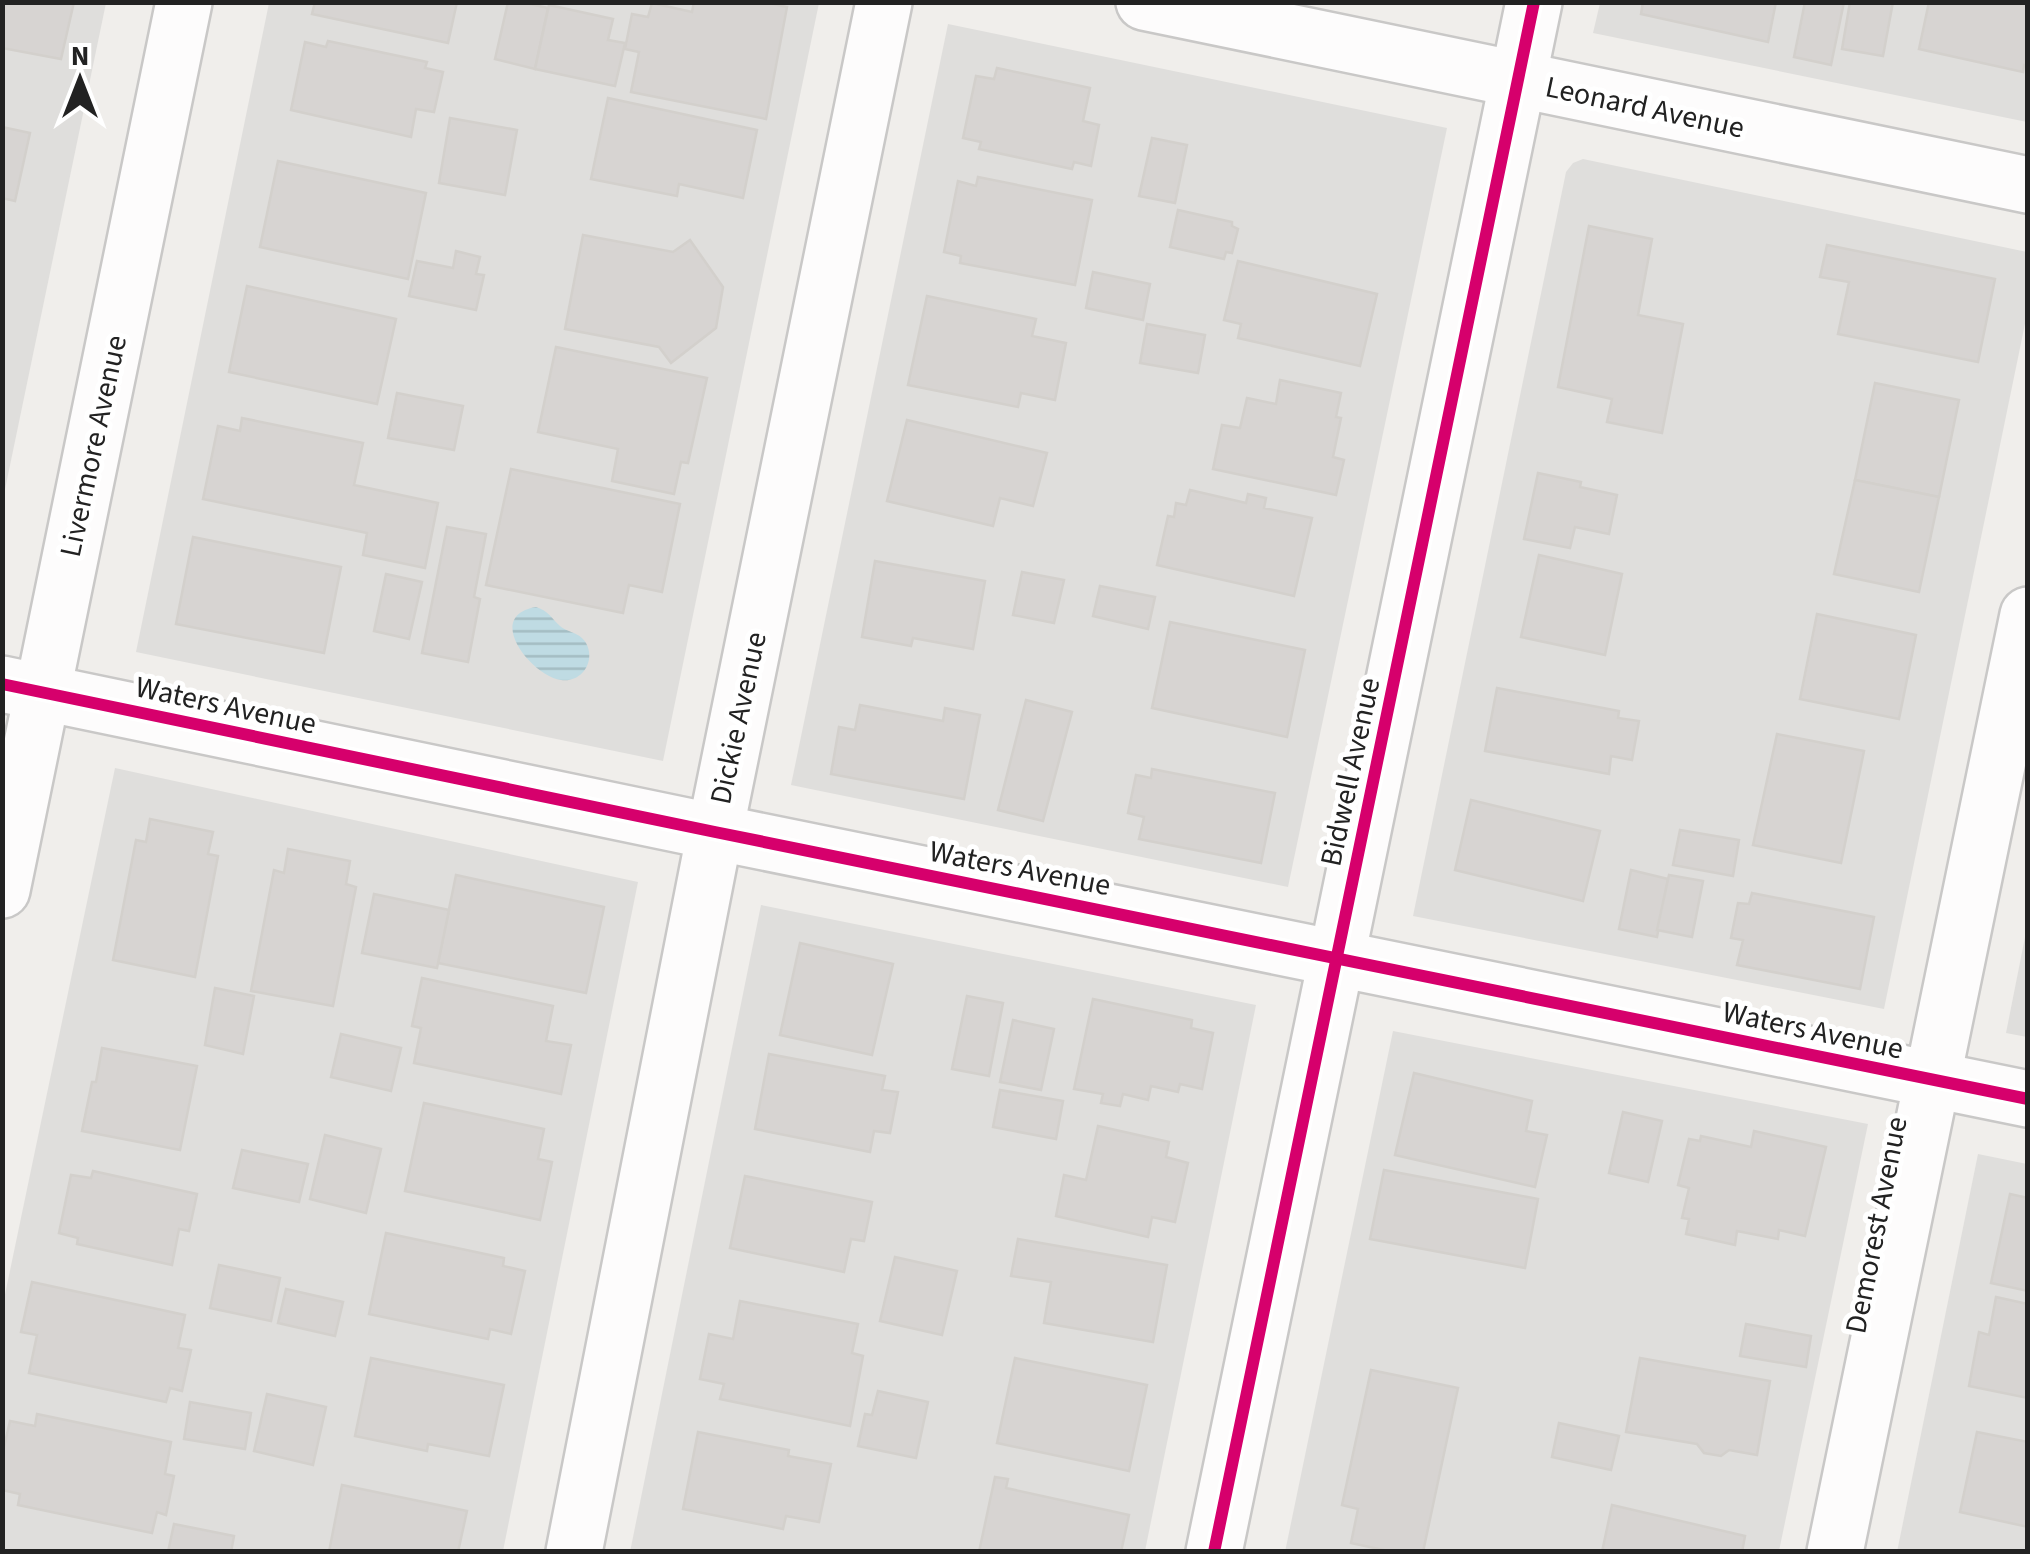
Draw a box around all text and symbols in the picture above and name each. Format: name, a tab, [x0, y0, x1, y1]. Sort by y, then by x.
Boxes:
north arrow	[30, 30, 130, 130]
text: N	[71, 36, 89, 76]
street label: Leonard Avenue	[1542, 65, 1748, 150]
street label: Livermore Avenue	[49, 331, 138, 561]
street label: Dickie Avenue	[699, 628, 778, 808]
street label: Waters Avenue	[132, 665, 320, 746]
street label: Bidwell Avenue	[1310, 674, 1391, 870]
street label: Waters Avenue	[926, 830, 1114, 907]
street label: Waters Avenue	[1719, 990, 1907, 1071]
street label: Demorest Avenue	[1834, 1113, 1919, 1337]

